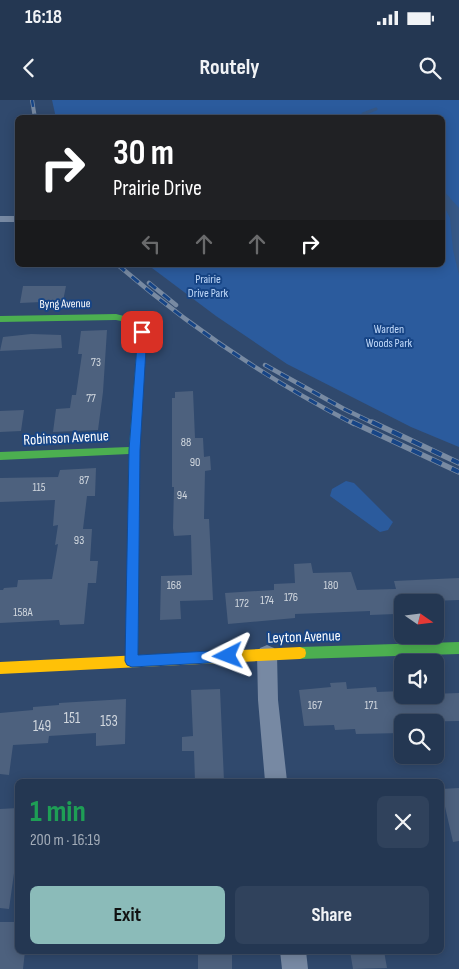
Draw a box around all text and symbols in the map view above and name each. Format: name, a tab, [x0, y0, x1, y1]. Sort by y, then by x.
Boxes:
text: 16:18	[25, 6, 62, 29]
icon: back	[15, 54, 43, 82]
text: Routely	[200, 54, 259, 81]
icon: search	[416, 54, 444, 82]
text: 30 m	[113, 132, 174, 175]
icon: right	[30, 135, 95, 200]
text: Prairie Drive	[113, 175, 202, 202]
icon: left	[137, 230, 165, 258]
icon: ahead	[190, 230, 218, 258]
icon: ahead	[243, 230, 271, 258]
icon: right	[296, 230, 324, 258]
park label: Prairie Drive Park	[188, 272, 229, 301]
street label: Byng Avenue	[39, 296, 91, 312]
pin	[121, 311, 163, 353]
icon: arrive	[128, 318, 156, 346]
park label: Warden Woods Park	[366, 322, 413, 351]
house number: 73	[91, 355, 101, 370]
house number: 77	[86, 391, 96, 406]
street label: Robinson Avenue	[23, 426, 109, 450]
house number: 88	[181, 435, 191, 450]
house number: 90	[190, 455, 200, 470]
house number: 87	[79, 473, 89, 488]
house number: 115	[32, 480, 46, 495]
house number: 94	[177, 488, 187, 503]
house number: 93	[74, 533, 84, 548]
house number: 168	[167, 578, 181, 593]
house number: 180	[324, 578, 338, 593]
house number: 176	[284, 590, 298, 605]
house number: 174	[260, 593, 274, 608]
north arrow	[394, 594, 444, 644]
map controls	[394, 594, 444, 764]
house number: 172	[235, 596, 249, 611]
house number: 158A	[13, 605, 34, 620]
street label: Leyton Avenue	[267, 626, 341, 648]
position arrow	[201, 629, 253, 681]
button: sound	[394, 654, 444, 704]
house number: 167	[308, 698, 322, 713]
house number: 171	[364, 698, 378, 713]
house number: 151	[64, 709, 81, 728]
house number: 153	[100, 712, 118, 731]
button: search	[394, 714, 444, 764]
house number: 149	[33, 717, 51, 736]
text: 1 min	[30, 794, 86, 830]
button: close	[377, 796, 429, 848]
text: 200 m · 16:19	[30, 831, 100, 850]
button: Exit	[30, 886, 225, 944]
button: Share	[235, 886, 429, 944]

